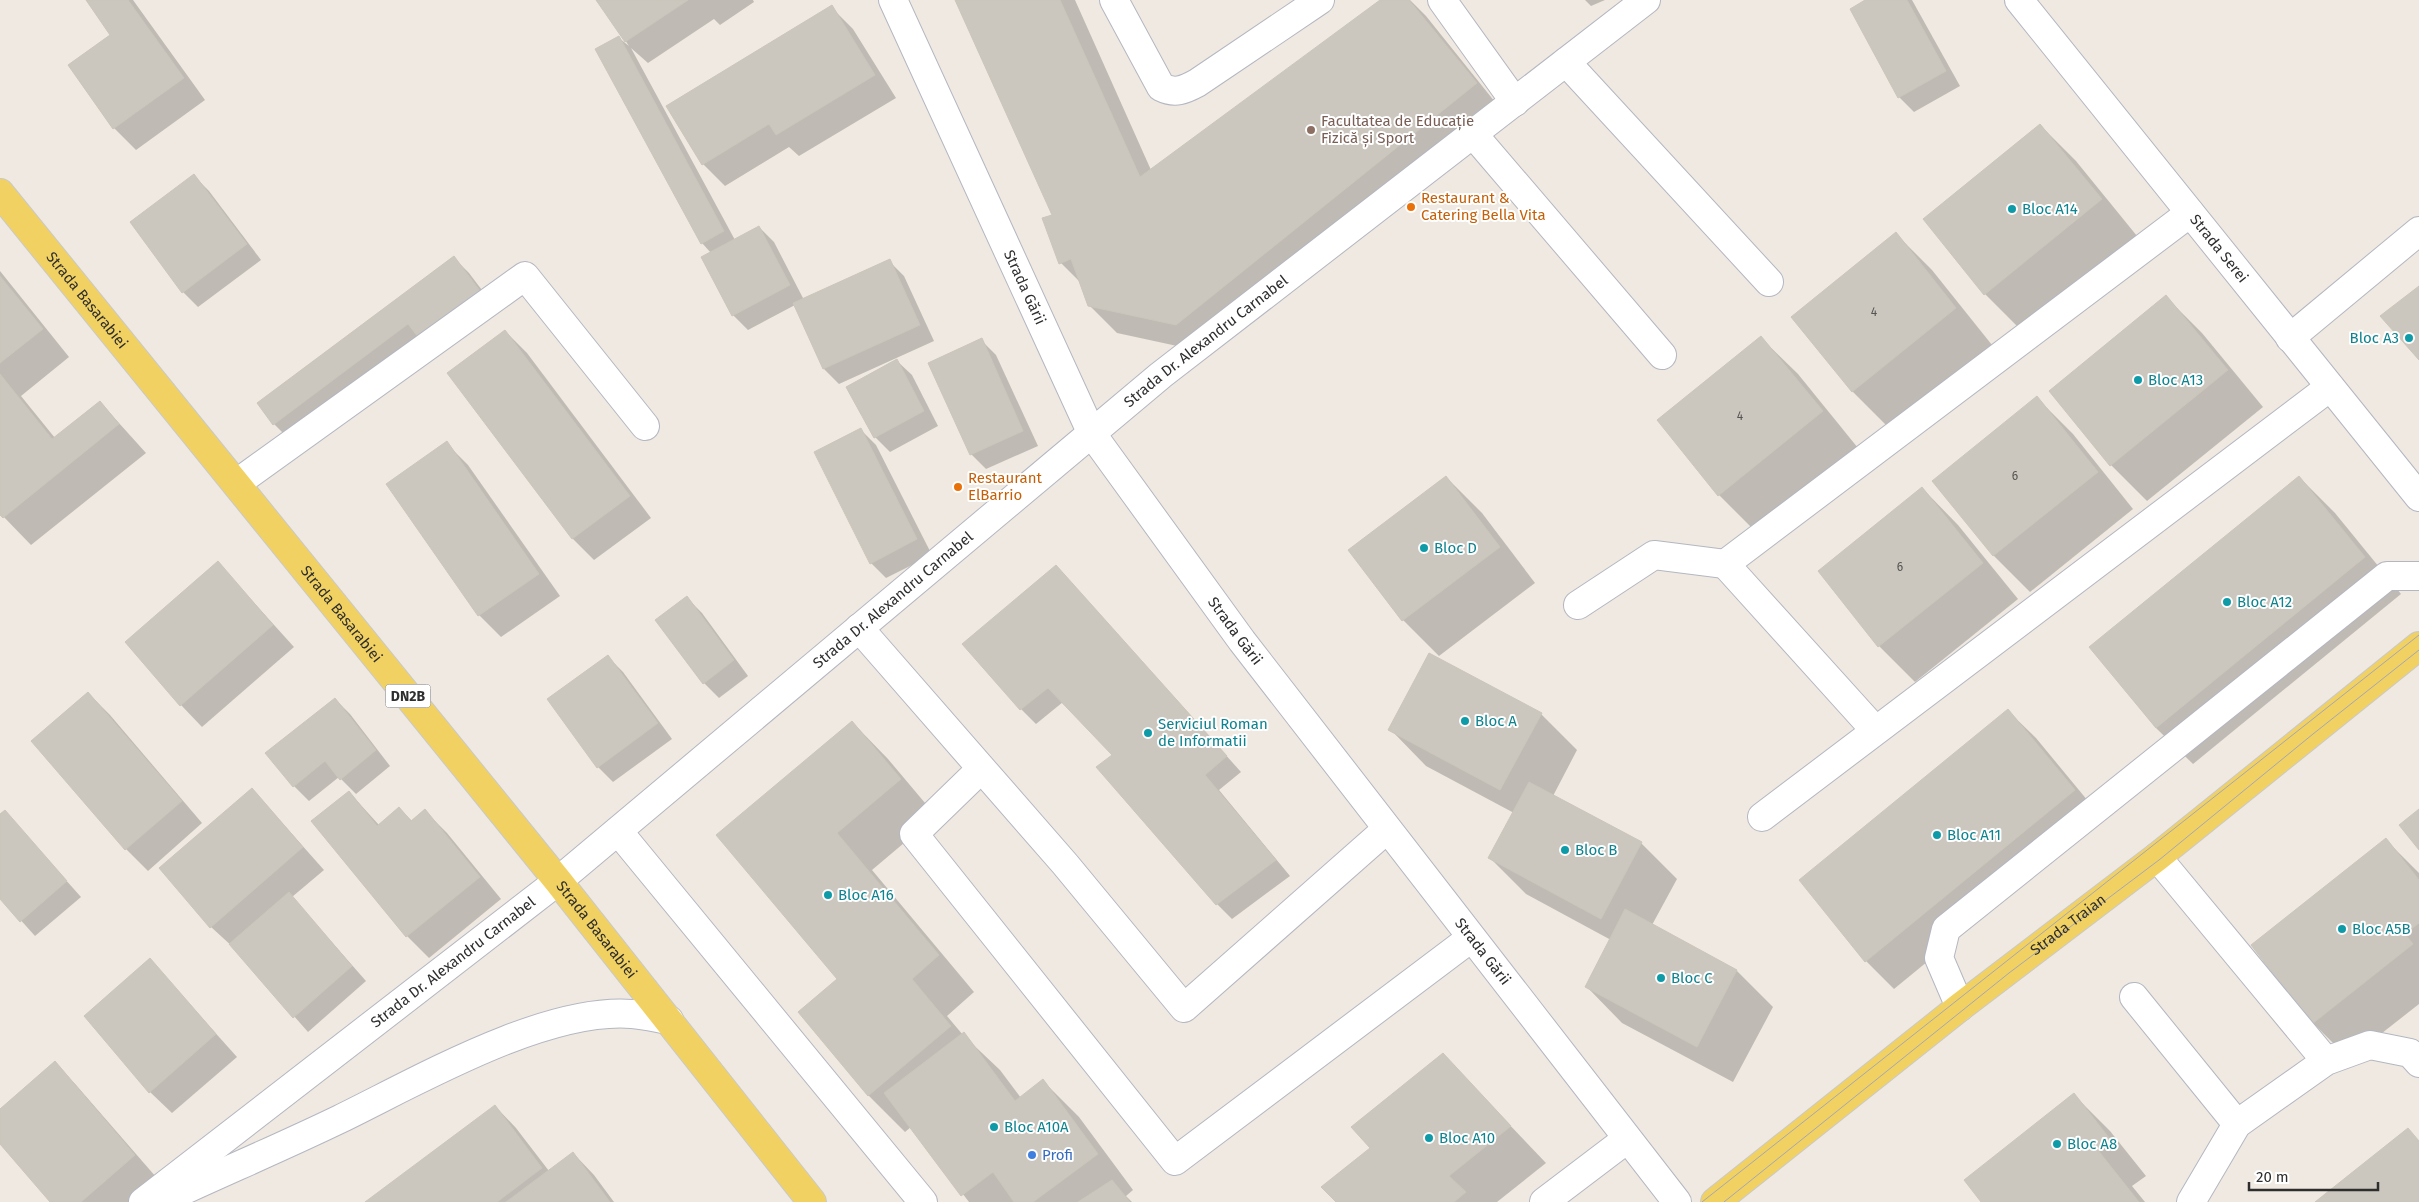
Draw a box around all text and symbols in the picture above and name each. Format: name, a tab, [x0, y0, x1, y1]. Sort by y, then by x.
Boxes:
place label: Facultatea de Educație Fizică și Sport	[1321, 112, 1474, 148]
marker: Facultatea de Educație Fizică și Sport	[1305, 124, 1317, 136]
place label: Restaurant & Catering Bella Vita	[1421, 189, 1546, 224]
place label: Bloc A14	[2022, 200, 2078, 218]
marker: Restaurant & Catering Bella Vita	[1405, 201, 1417, 213]
marker: Bloc A14	[2006, 203, 2018, 215]
street label: Strada Serei	[2186, 211, 2252, 286]
street label: Strada Gării	[1000, 247, 1050, 327]
street label: Strada Basarabiei	[42, 248, 132, 352]
street label: Strada Dr. Alexandru Carnabel	[1120, 271, 1292, 411]
house number: 4	[1871, 305, 1878, 319]
place label: Bloc A3	[2350, 329, 2399, 347]
marker: Bloc A3	[2403, 332, 2415, 344]
place label: Bloc A13	[2148, 371, 2203, 389]
marker: Bloc A13	[2132, 374, 2144, 386]
house number: 4	[1737, 409, 1744, 423]
place label: Restaurant ElBarrio	[968, 469, 1042, 504]
house number: 6	[2012, 469, 2018, 483]
marker: Restaurant ElBarrio	[952, 481, 964, 493]
street label: Strada Dr. Alexandru Carnabel	[809, 527, 977, 672]
place label: Bloc D	[1434, 539, 1477, 557]
marker: Bloc D	[1418, 542, 1430, 554]
house number: 6	[1897, 560, 1903, 574]
street label: Strada Basarabiei	[297, 562, 386, 666]
place label: Bloc A12	[2237, 593, 2292, 611]
street label: Strada Gării	[1204, 594, 1266, 669]
marker: Bloc A12	[2221, 596, 2233, 608]
road number: DN2B	[386, 684, 430, 708]
place label: Bloc A	[1475, 712, 1517, 730]
place label: Serviciul Roman de Informatii	[1158, 715, 1268, 750]
marker: Bloc A	[1459, 715, 1471, 727]
marker: Serviciul Roman de Informatii	[1142, 727, 1154, 739]
place label: Bloc A11	[1947, 826, 2001, 844]
marker: Bloc A11	[1931, 829, 1943, 841]
place label: Bloc B	[1575, 841, 1617, 859]
marker: Bloc B	[1559, 844, 1571, 856]
street label: Strada Basarabiei	[552, 877, 641, 982]
place label: Bloc A16	[838, 886, 894, 904]
marker: Bloc A16	[822, 889, 834, 901]
street label: Strada Traian	[2027, 890, 2109, 959]
street label: Strada Dr. Alexandru Carnabel	[367, 892, 539, 1031]
street label: Strada Gării	[1451, 914, 1514, 989]
place label: Bloc A5B	[2352, 920, 2411, 938]
marker: Bloc A5B	[2336, 923, 2348, 935]
place label: Bloc C	[1671, 969, 1713, 987]
marker: Bloc C	[1655, 972, 1667, 984]
place label: Bloc A10A	[1004, 1118, 1069, 1136]
marker: Bloc A10A	[988, 1121, 1000, 1133]
place label: Bloc A10	[1439, 1129, 1495, 1147]
marker: Bloc A10	[1423, 1132, 1435, 1144]
place label: Bloc A8	[2067, 1135, 2117, 1153]
marker: Bloc A8	[2051, 1138, 2063, 1150]
place label: Profi	[1042, 1146, 1073, 1164]
marker: Profi	[1026, 1149, 1038, 1161]
scale bar	[2249, 1160, 2378, 1192]
text: 20 m	[2256, 1168, 2289, 1186]

